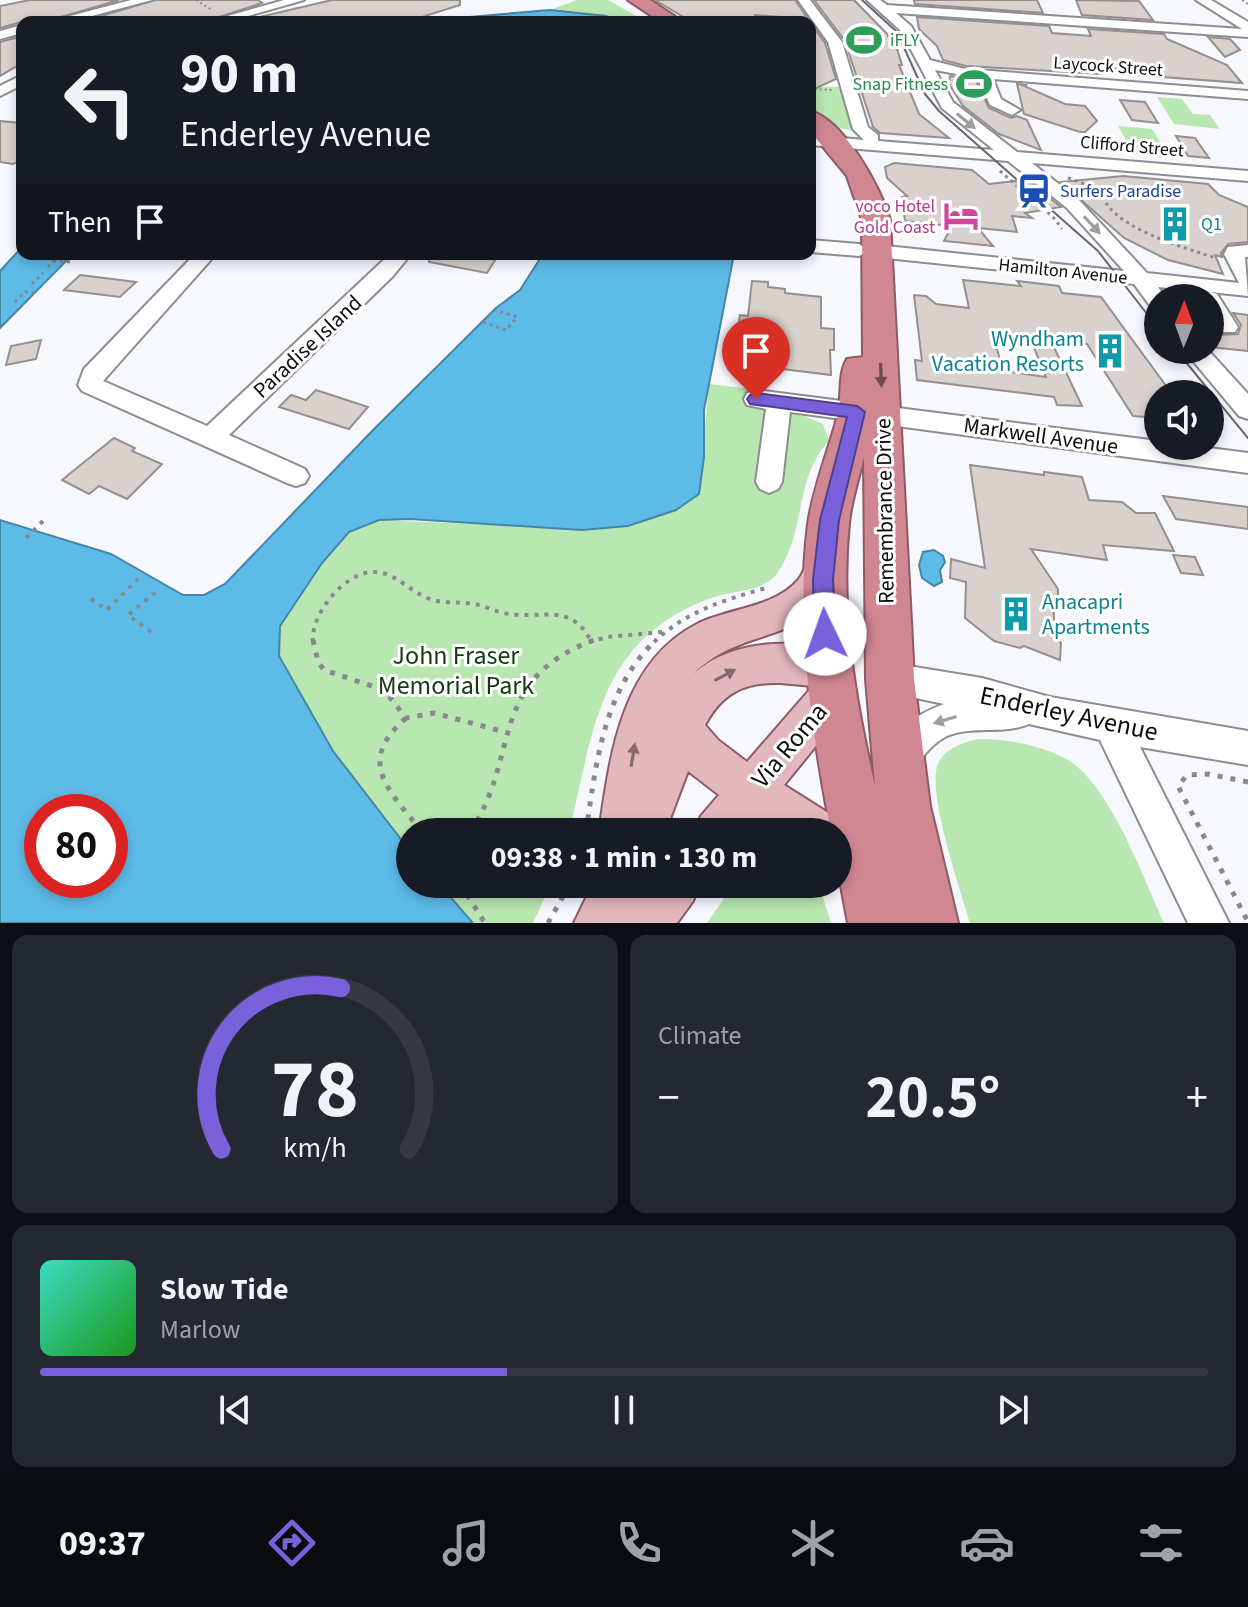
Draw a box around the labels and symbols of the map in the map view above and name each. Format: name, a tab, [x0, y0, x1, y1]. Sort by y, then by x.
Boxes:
sports icon: iFLY	[845, 21, 883, 59]
place label: iFLY	[890, 28, 920, 53]
street label: Laycock Street	[1052, 50, 1163, 83]
sports icon: Snap Fitness	[955, 65, 993, 103]
place label: Snap Fitness	[853, 72, 948, 97]
one-way arrow	[956, 112, 976, 129]
street label: Clifford Street	[1079, 130, 1185, 163]
station icon: Surfers Paradise	[1015, 172, 1053, 210]
place label: Surfers Paradise	[1060, 179, 1181, 204]
place label: voco Hotel Gold Coast	[854, 194, 935, 240]
hotel icon: voco Hotel Gold Coast	[942, 197, 980, 235]
building icon: Q1	[1156, 205, 1194, 243]
place label: Q1	[1201, 212, 1222, 237]
one-way arrow	[1083, 215, 1101, 234]
street label: Hamilton Avenue	[997, 252, 1129, 291]
north arrow	[1144, 284, 1224, 364]
street label: Paradise Island	[246, 288, 369, 406]
pin	[722, 317, 790, 399]
place label: Wyndham Vacation Resorts	[932, 323, 1084, 380]
building icon: Wyndham Vacation Resorts	[1091, 332, 1129, 370]
one-way arrow	[874, 363, 887, 388]
street label: Markwell Avenue	[962, 409, 1120, 463]
street label: Remembrance Drive	[867, 418, 903, 604]
place label: Anacapri Apartments	[1042, 586, 1150, 643]
position arrow	[783, 592, 867, 676]
building icon: Anacapri Apartments	[997, 595, 1035, 633]
park label: John Fraser Memorial Park	[378, 637, 534, 704]
one-way arrow	[713, 669, 736, 682]
street label: Enderley Avenue	[976, 677, 1161, 750]
street label: Via Roma	[743, 695, 836, 796]
one-way arrow	[932, 715, 957, 727]
one-way arrow	[628, 742, 640, 767]
speed limit sign: 80	[24, 794, 128, 898]

